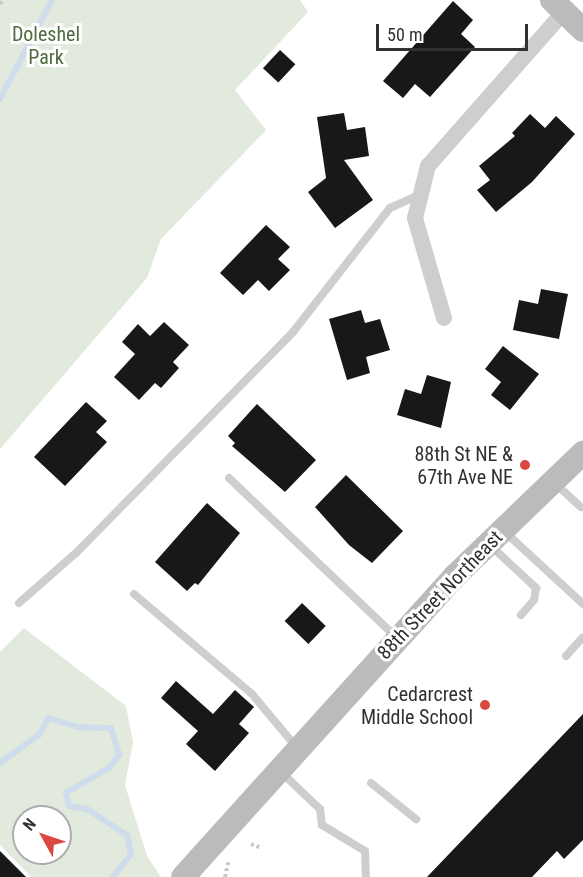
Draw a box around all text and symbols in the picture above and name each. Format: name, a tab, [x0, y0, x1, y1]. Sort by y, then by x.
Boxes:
scale bar	[379, 12, 530, 50]
park label: Doleshel Park	[12, 23, 80, 70]
text: 50 m	[387, 24, 422, 45]
place label: 88th St NE & 67th Ave NE	[414, 442, 513, 489]
marker: 88th St NE & 67th Ave NE	[518, 458, 532, 472]
street label: 88th Street Northeast	[372, 526, 508, 664]
place label: Cedarcrest Middle School	[361, 682, 473, 729]
marker: Cedarcrest Middle School	[478, 698, 492, 712]
north arrow	[12, 805, 72, 865]
text: N	[19, 815, 40, 834]

